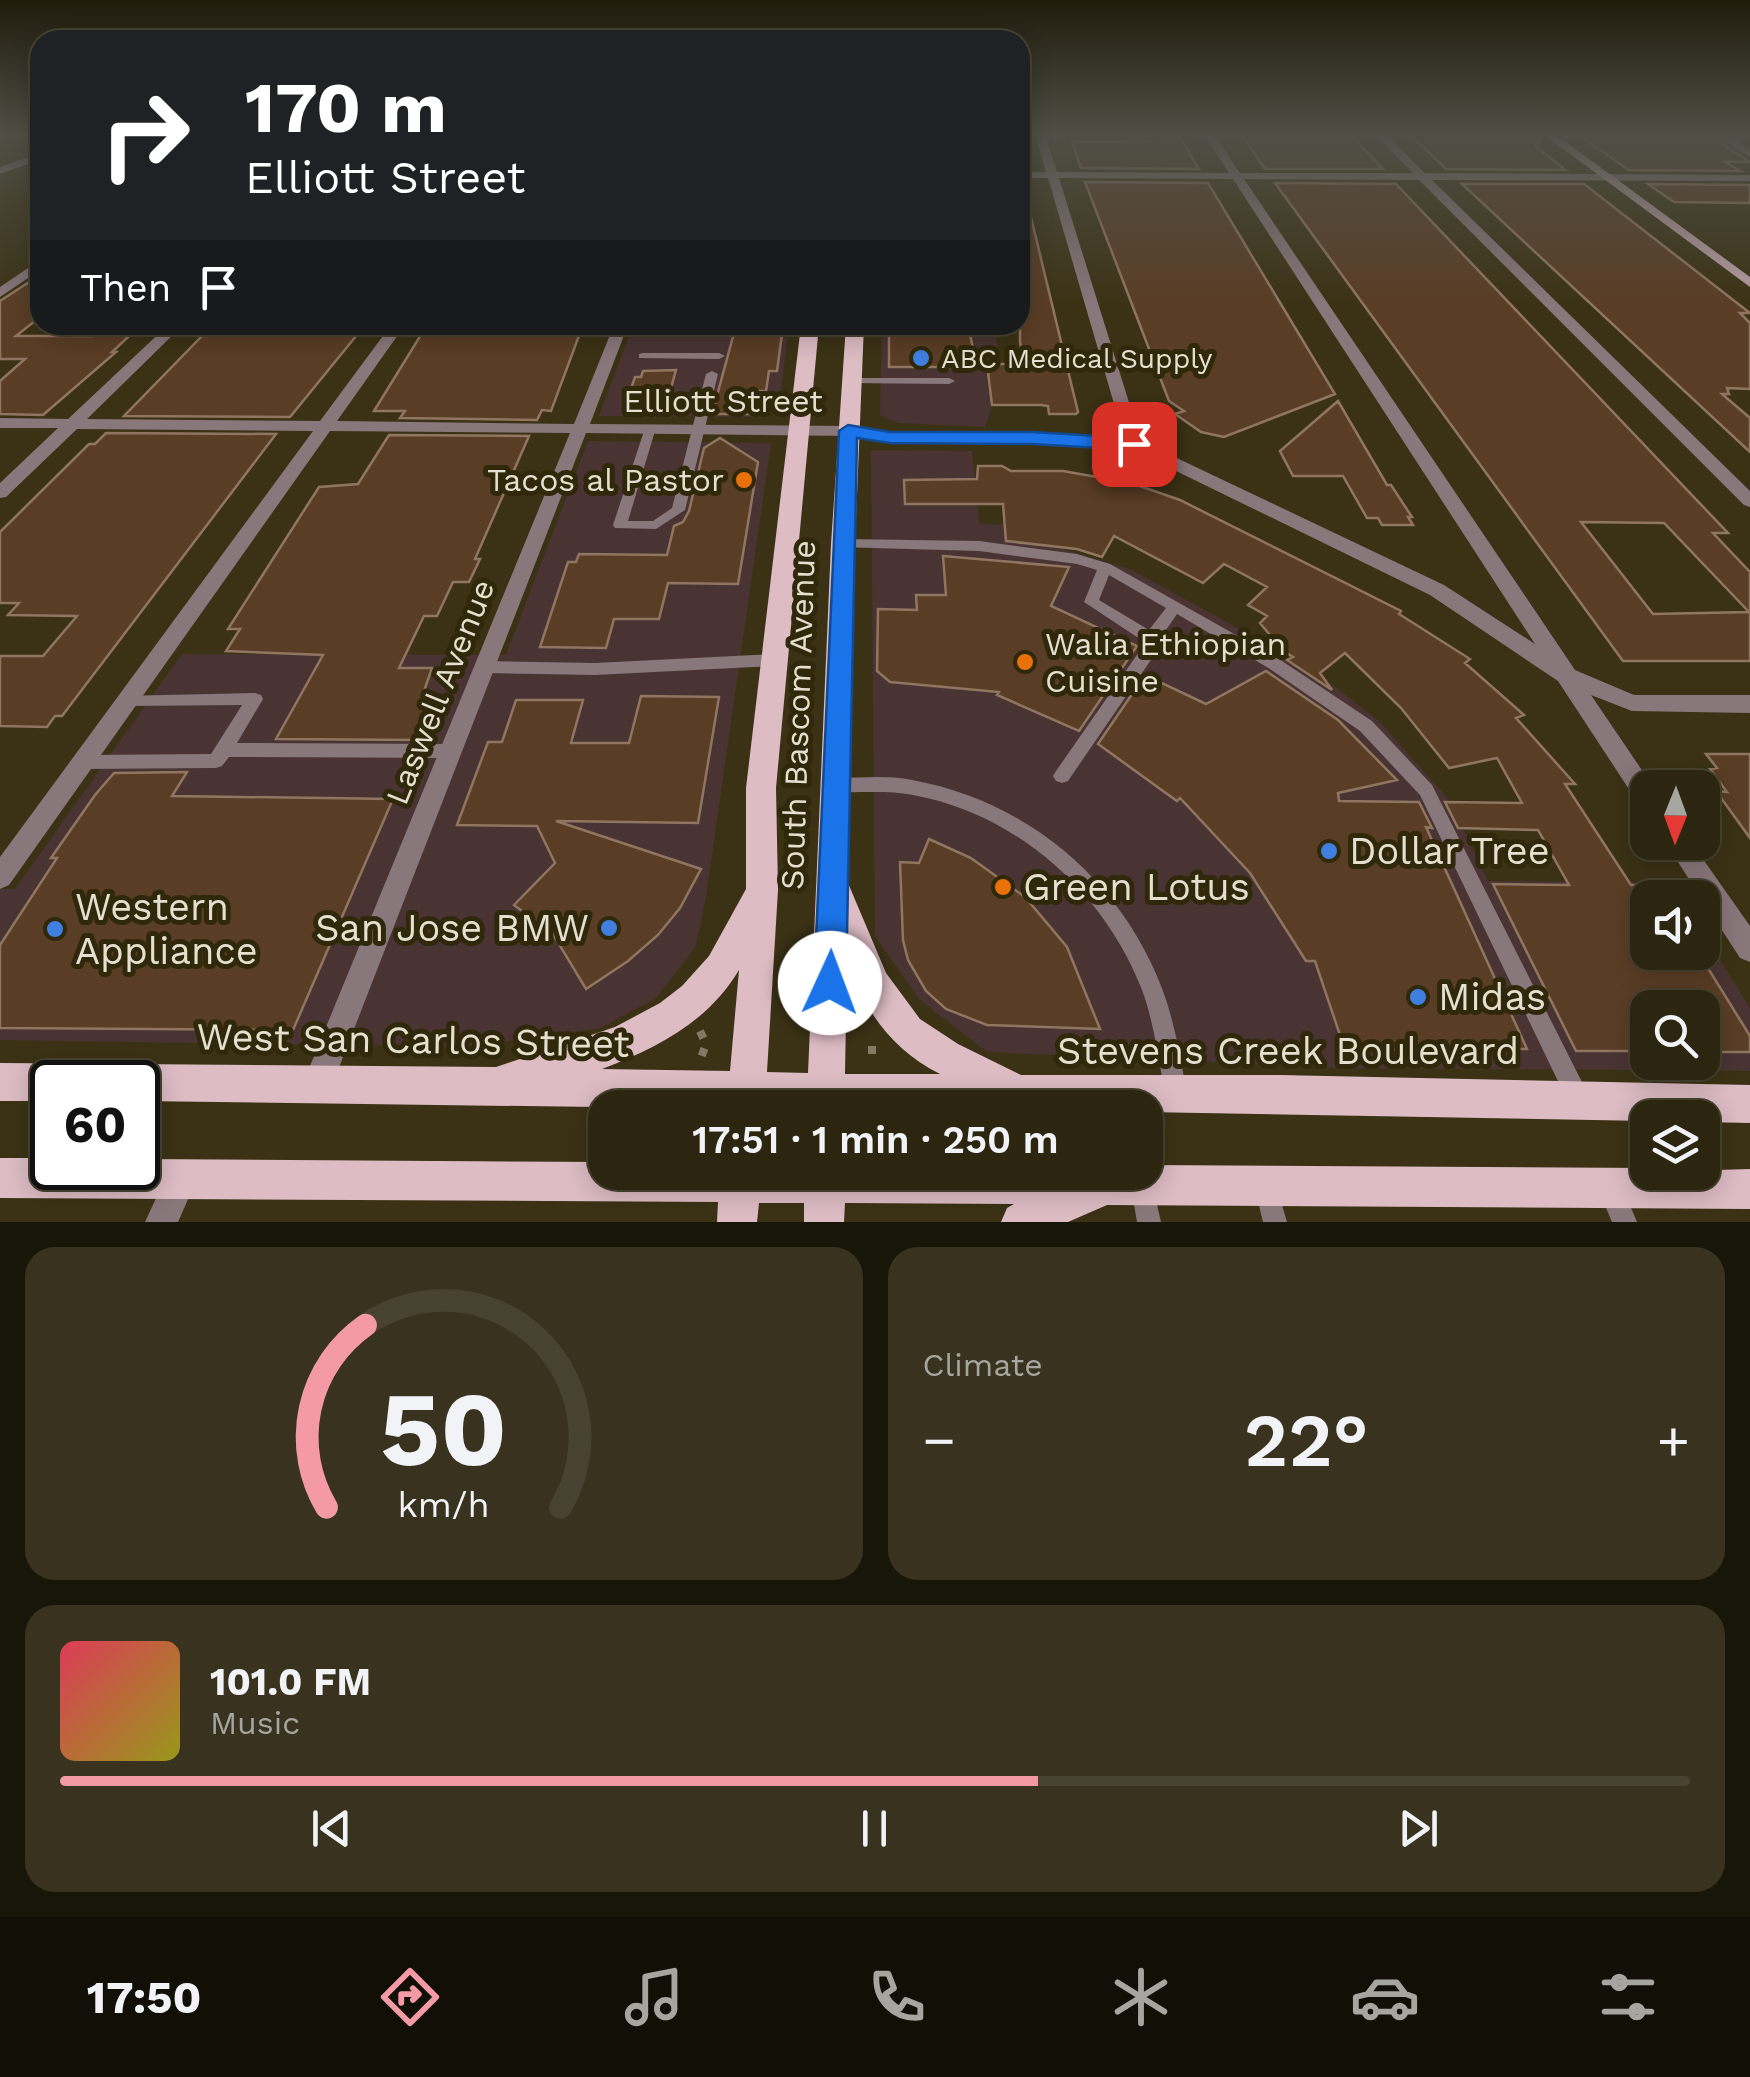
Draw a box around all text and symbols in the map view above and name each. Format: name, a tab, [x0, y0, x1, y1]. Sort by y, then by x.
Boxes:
text: 170 m	[245, 67, 447, 149]
icon: right	[80, 70, 210, 200]
text: Elliott Street	[245, 151, 525, 204]
icon: arrive	[191, 260, 246, 315]
text: Then	[80, 266, 171, 310]
place label: ABC Medical Supply	[941, 342, 1213, 375]
marker: ABC Medical Supply	[910, 347, 932, 369]
street label: Elliott Street	[623, 382, 823, 420]
pin	[1092, 402, 1177, 487]
icon: arrive	[1107, 417, 1162, 472]
place label: Tacos al Pastor	[487, 461, 724, 499]
marker: Tacos al Pastor	[733, 469, 755, 491]
street label: South Bascom Avenue	[773, 539, 823, 891]
street label: Laswell Avenue	[378, 574, 502, 810]
place label: Walia Ethiopian Cuisine	[1045, 625, 1286, 700]
marker: Walia Ethiopian Cuisine	[1014, 651, 1036, 673]
north arrow	[1630, 770, 1720, 860]
map controls	[1630, 770, 1720, 1190]
place label: Dollar Tree	[1349, 829, 1550, 873]
marker: Dollar Tree	[1318, 840, 1340, 862]
place label: Green Lotus	[1023, 865, 1250, 909]
marker: Green Lotus	[992, 876, 1014, 898]
button: sound	[1630, 880, 1720, 970]
place label: Western Appliance	[75, 885, 258, 973]
place label: San Jose BMW	[315, 906, 589, 950]
marker: San Jose BMW	[598, 917, 620, 939]
marker: Western Appliance	[44, 918, 66, 940]
position arrow	[778, 931, 882, 1035]
place label: Midas	[1438, 975, 1546, 1019]
marker: Midas	[1407, 986, 1429, 1008]
button: search	[1630, 990, 1720, 1080]
street label: West San Carlos Street	[196, 1014, 630, 1066]
street label: Stevens Creek Boulevard	[1057, 1029, 1519, 1073]
speed limit sign: 60	[30, 1060, 160, 1190]
button: layers	[1630, 1100, 1720, 1190]
text: 17:51 · 1 min · 250 m	[692, 1118, 1059, 1162]
text: Climate	[923, 1346, 1043, 1384]
text: 50	[380, 1368, 508, 1490]
text: 22°	[1244, 1396, 1369, 1484]
text: −	[923, 1408, 956, 1472]
text: +	[1657, 1408, 1690, 1472]
text: km/h	[398, 1484, 490, 1526]
text: 101.0 FM	[210, 1660, 371, 1704]
text: Music	[210, 1704, 300, 1742]
icon: previous	[304, 1801, 359, 1856]
icon: pause	[847, 1801, 902, 1856]
icon: next	[1391, 1801, 1446, 1856]
icon: directions	[375, 1962, 445, 2032]
icon: music	[619, 1962, 689, 2032]
icon: phone	[862, 1962, 932, 2032]
icon: climate	[1106, 1962, 1176, 2032]
icon: car	[1350, 1962, 1420, 2032]
icon: filters	[1593, 1962, 1663, 2032]
text: 17:50	[87, 1971, 202, 2024]

